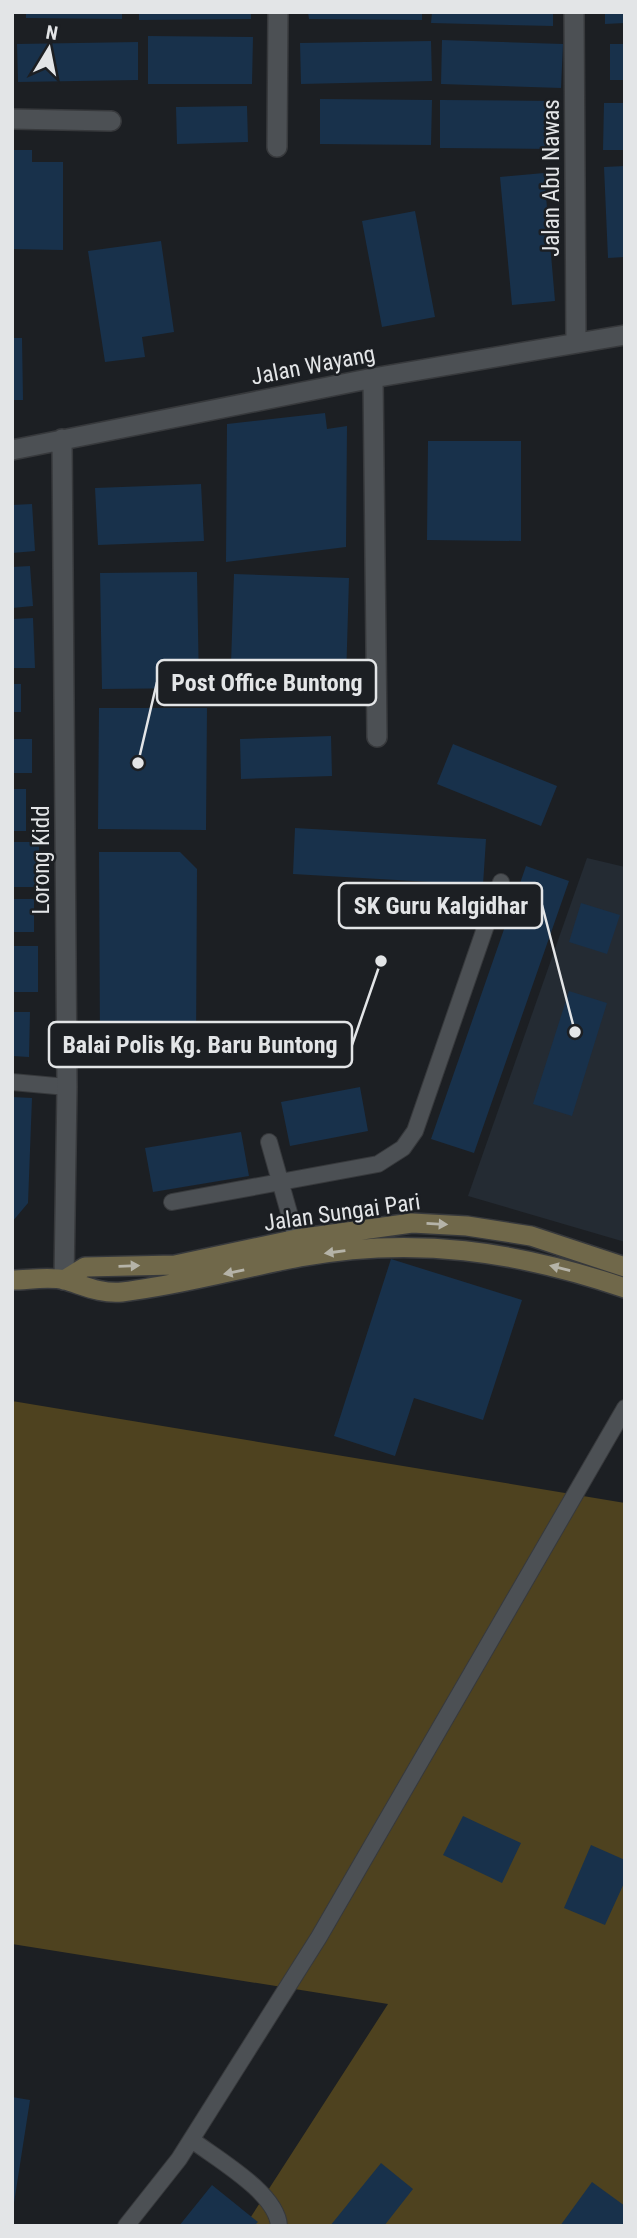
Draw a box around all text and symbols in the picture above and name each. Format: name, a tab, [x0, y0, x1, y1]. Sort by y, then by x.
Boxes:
north arrow	[14, 14, 84, 84]
text: N	[44, 20, 60, 45]
street label: Jalan Abu Nawas	[538, 99, 565, 257]
street label: Jalan Wayang	[249, 340, 377, 391]
callout: Post Office Buntong	[157, 660, 376, 705]
text: Post Office Buntong	[171, 669, 363, 697]
street label: Lorong Kidd	[28, 805, 55, 915]
callout: SK Guru Kalgidhar	[339, 883, 542, 928]
text: SK Guru Kalgidhar	[354, 892, 528, 920]
callout: Balai Polis Kg. Baru Buntong	[49, 1022, 352, 1067]
text: Balai Polis Kg. Baru Buntong	[62, 1031, 338, 1059]
street label: Jalan Sungai Pari	[262, 1188, 422, 1237]
one-way arrow	[427, 1219, 449, 1230]
one-way arrow	[323, 1247, 345, 1258]
one-way arrow	[118, 1261, 140, 1272]
one-way arrow	[548, 1262, 570, 1273]
one-way arrow	[223, 1266, 245, 1277]

